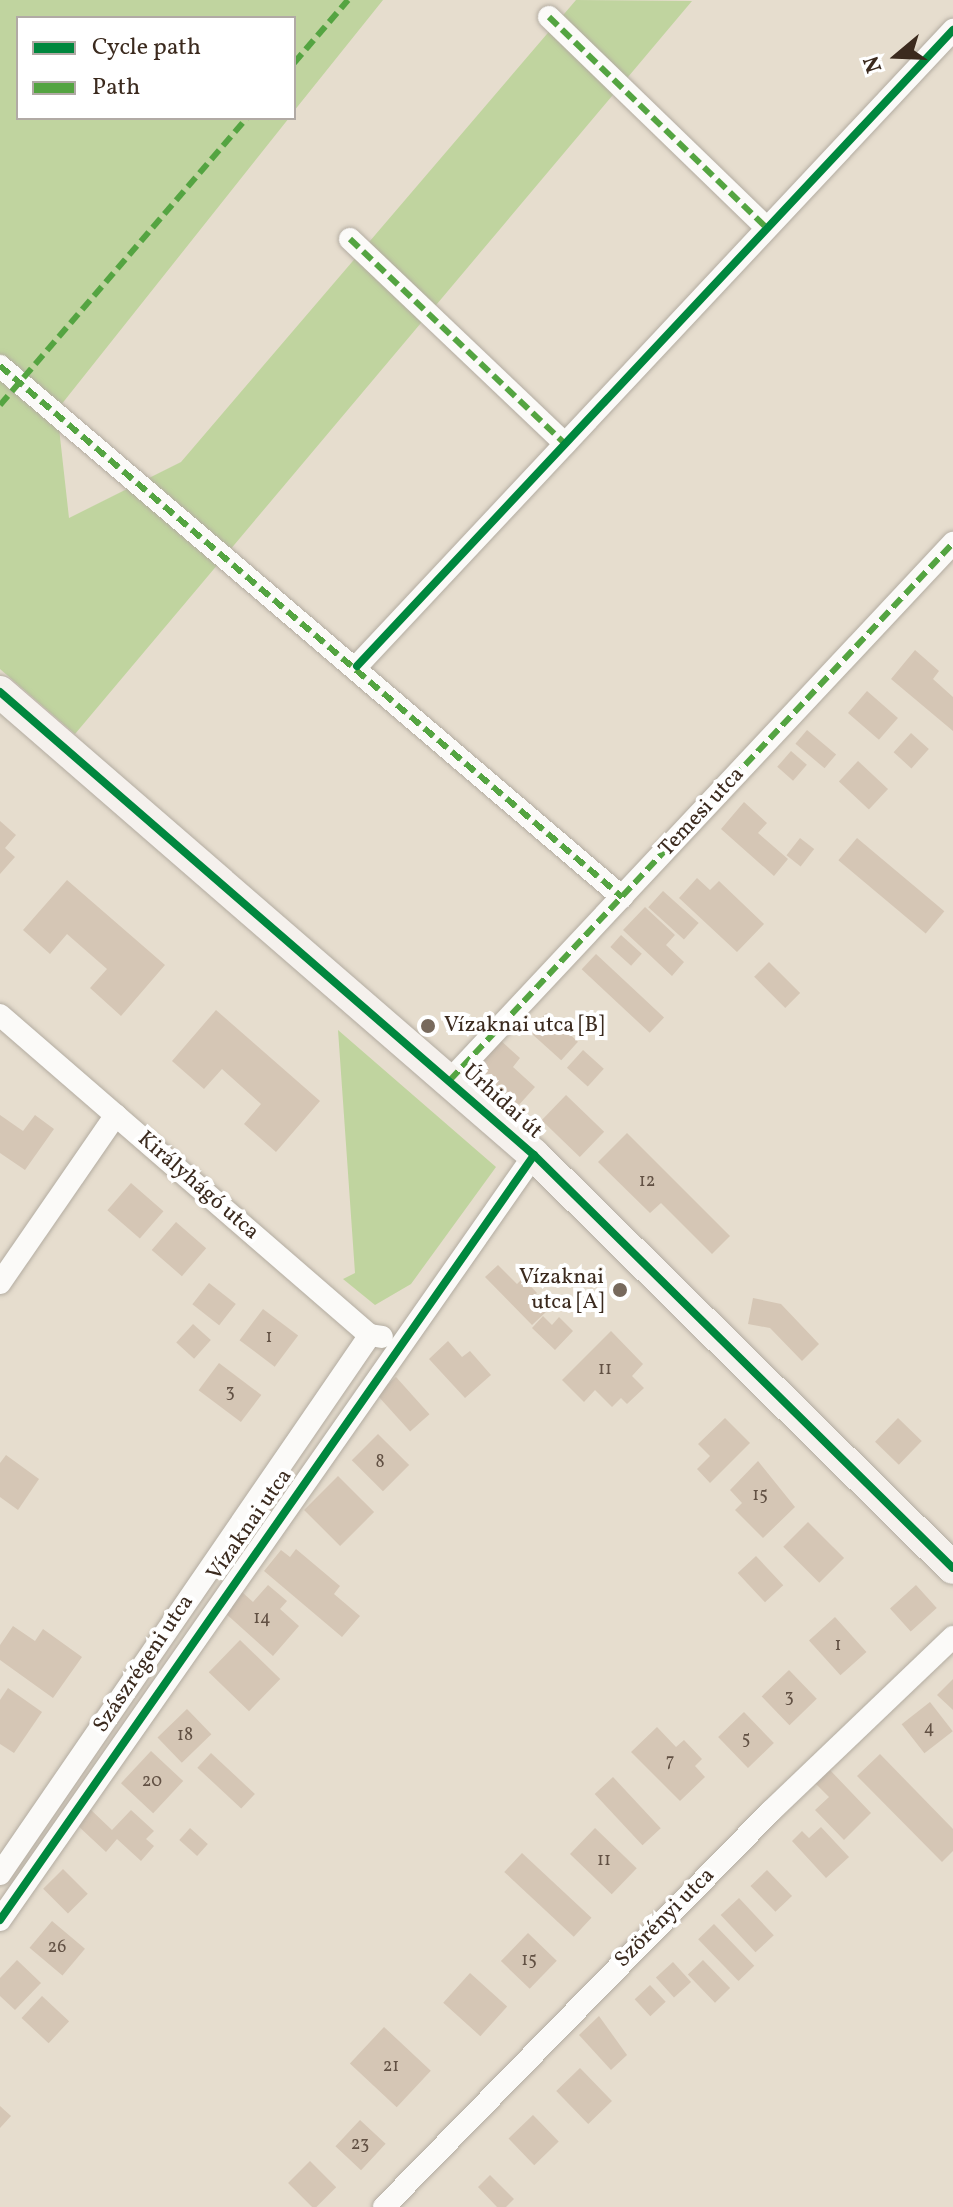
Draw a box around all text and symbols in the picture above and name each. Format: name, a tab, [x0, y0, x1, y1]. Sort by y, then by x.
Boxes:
legend	[16, 16, 296, 120]
north arrow	[857, 16, 937, 96]
text: Cycle path	[92, 31, 201, 65]
text: N	[857, 51, 891, 77]
text: Path	[92, 71, 140, 105]
street label: Temesi utca	[654, 762, 750, 862]
place label: Vízaknai utca [B]	[444, 1013, 604, 1039]
marker: Vízaknai utca [B]	[419, 1017, 437, 1035]
street label: Úrhidai út	[457, 1059, 547, 1145]
street label: Királyhágó utca	[132, 1126, 264, 1246]
house number: 12	[639, 1171, 655, 1193]
place label: Vízaknai utca [A]	[519, 1264, 604, 1316]
marker: Vízaknai utca [A]	[611, 1281, 629, 1299]
house number: 1	[266, 1327, 272, 1349]
house number: 11	[598, 1359, 612, 1381]
house number: 3	[225, 1382, 235, 1404]
house number: 8	[375, 1452, 385, 1474]
street label: Vízaknai utca	[202, 1464, 298, 1586]
house number: 15	[752, 1485, 768, 1507]
street label: Szászrégeni utca	[88, 1590, 200, 1738]
house number: 14	[253, 1608, 271, 1630]
house number: 1	[835, 1635, 841, 1657]
house number: 3	[784, 1687, 794, 1709]
house number: 4	[924, 1718, 934, 1740]
house number: 18	[177, 1725, 193, 1747]
house number: 5	[742, 1729, 750, 1751]
house number: 7	[666, 1751, 674, 1773]
house number: 20	[142, 1771, 162, 1793]
house number: 11	[597, 1850, 611, 1872]
street label: Szörényi utca	[610, 1863, 720, 1973]
house number: 26	[48, 1937, 66, 1959]
house number: 15	[521, 1950, 537, 1972]
house number: 21	[383, 2056, 399, 2078]
house number: 23	[351, 2134, 369, 2156]

